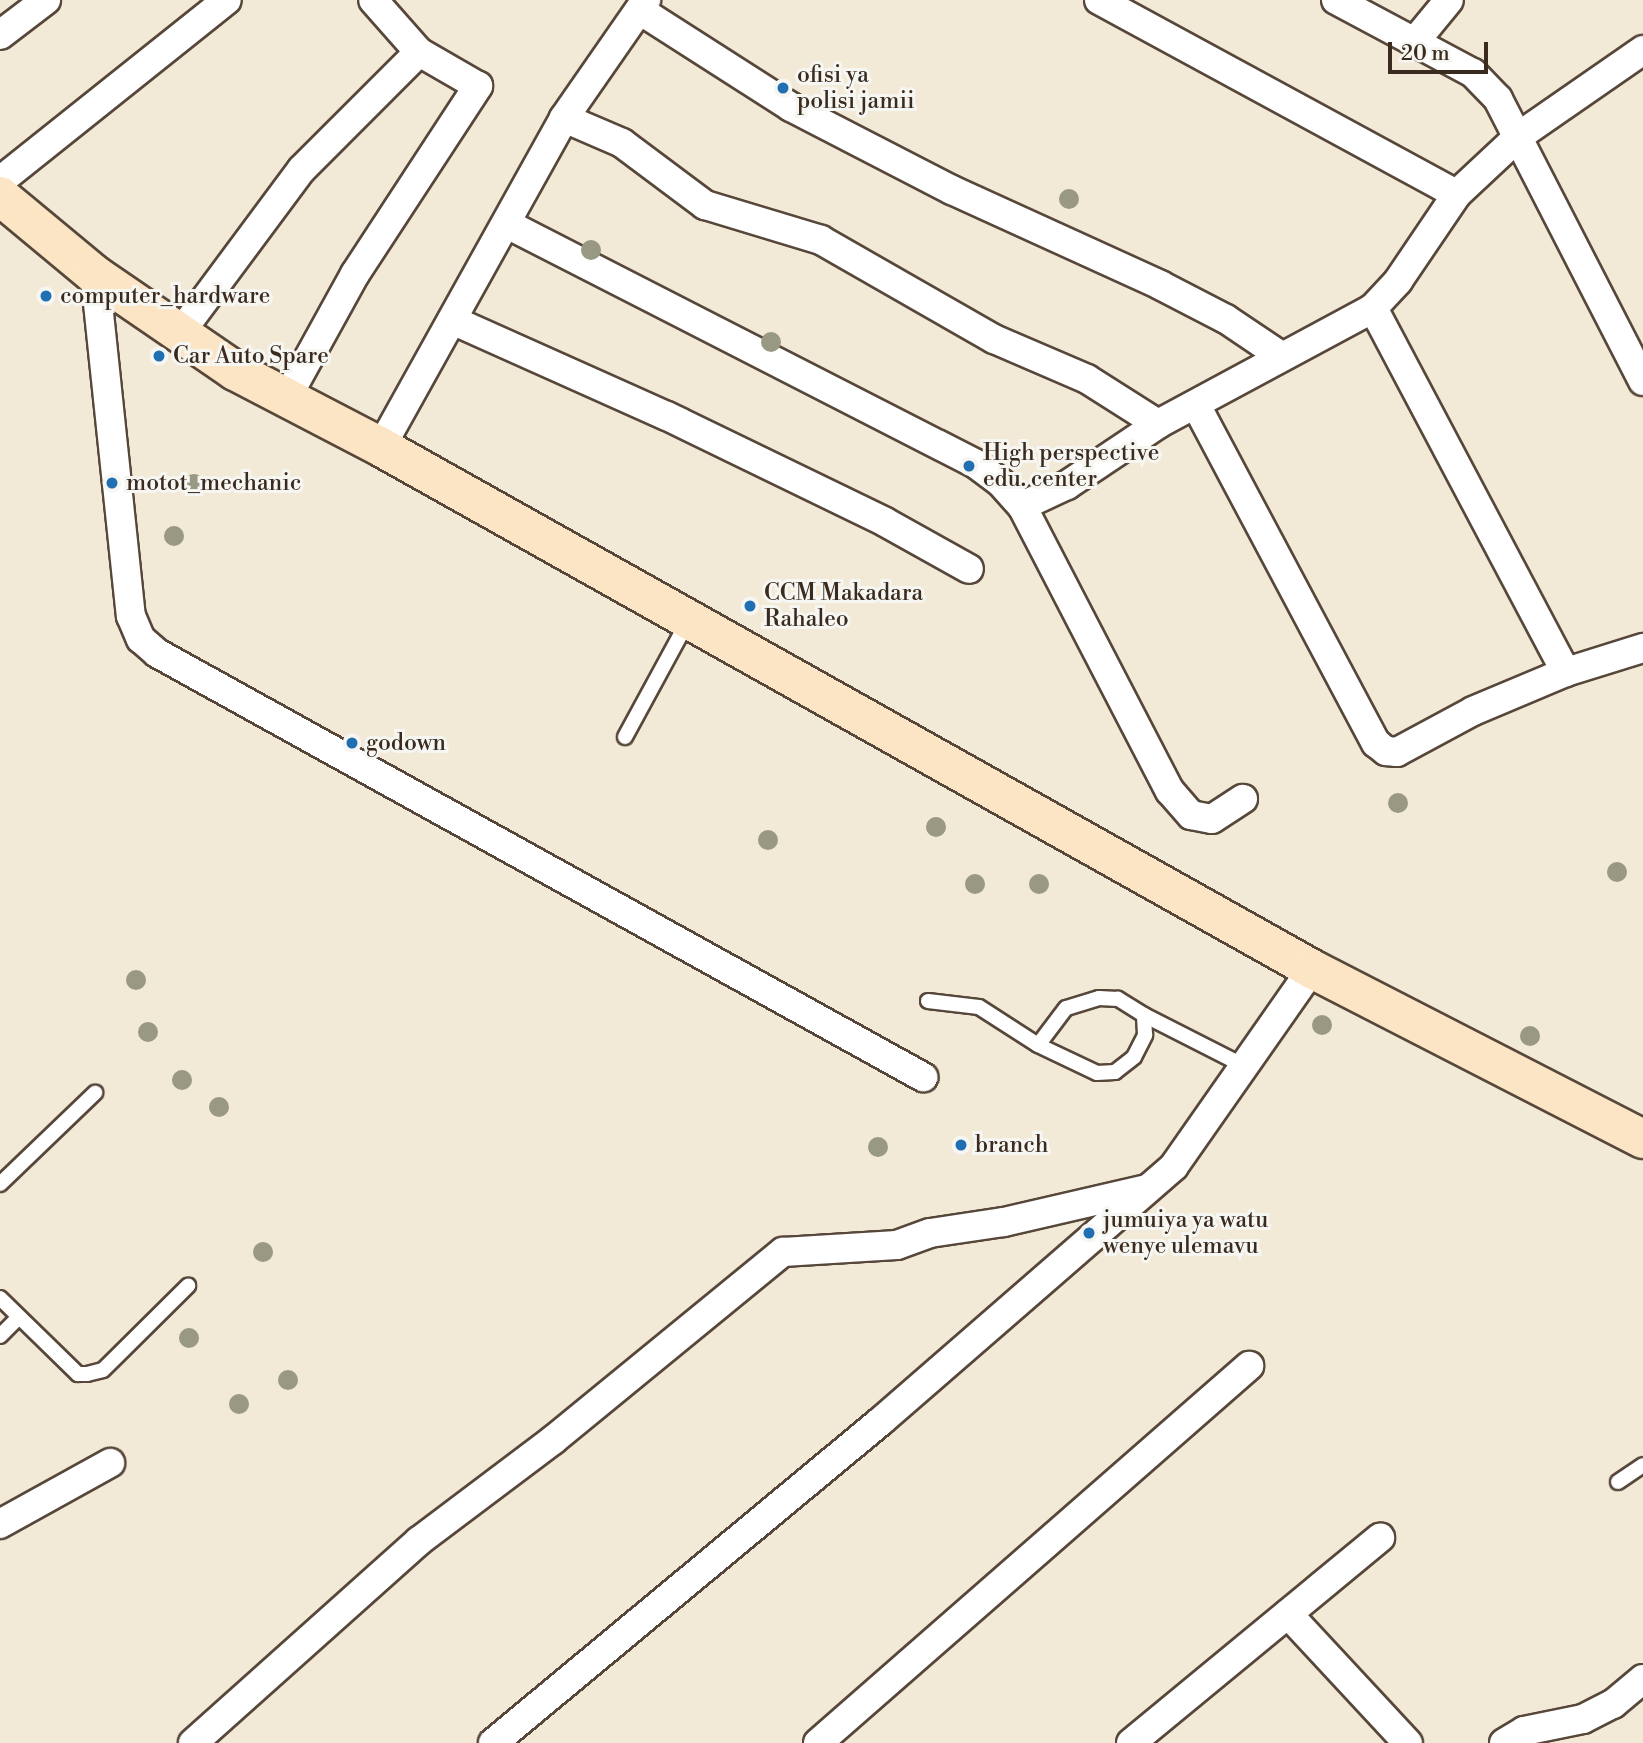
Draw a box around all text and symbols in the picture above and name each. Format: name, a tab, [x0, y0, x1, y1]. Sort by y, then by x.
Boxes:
scale bar	[1391, 28, 1491, 72]
text: 20 m	[1401, 41, 1450, 67]
place label: ofisi ya polisi jamii	[797, 61, 915, 115]
marker: ofisi ya polisi jamii	[775, 80, 791, 96]
place label: computer_hardware	[60, 282, 270, 310]
marker: computer_hardware	[38, 288, 54, 304]
place label: Car Auto Spare	[173, 342, 329, 370]
marker: Car Auto Spare	[151, 348, 167, 364]
place label: High perspective edu. center	[983, 439, 1159, 493]
marker: High perspective edu. center	[961, 458, 977, 474]
place label: motot_mechanic	[126, 469, 301, 497]
marker: motot_mechanic	[104, 475, 120, 491]
place label: CCM Makadara Rahaleo	[764, 579, 923, 633]
marker: CCM Makadara Rahaleo	[742, 598, 758, 614]
place label: godown	[366, 729, 446, 757]
marker: godown	[344, 735, 360, 751]
place label: branch	[975, 1131, 1048, 1159]
marker: branch	[953, 1137, 969, 1153]
place label: jumuiya ya watu wenye ulemavu	[1103, 1206, 1268, 1260]
marker: jumuiya ya watu wenye ulemavu	[1081, 1225, 1097, 1241]

